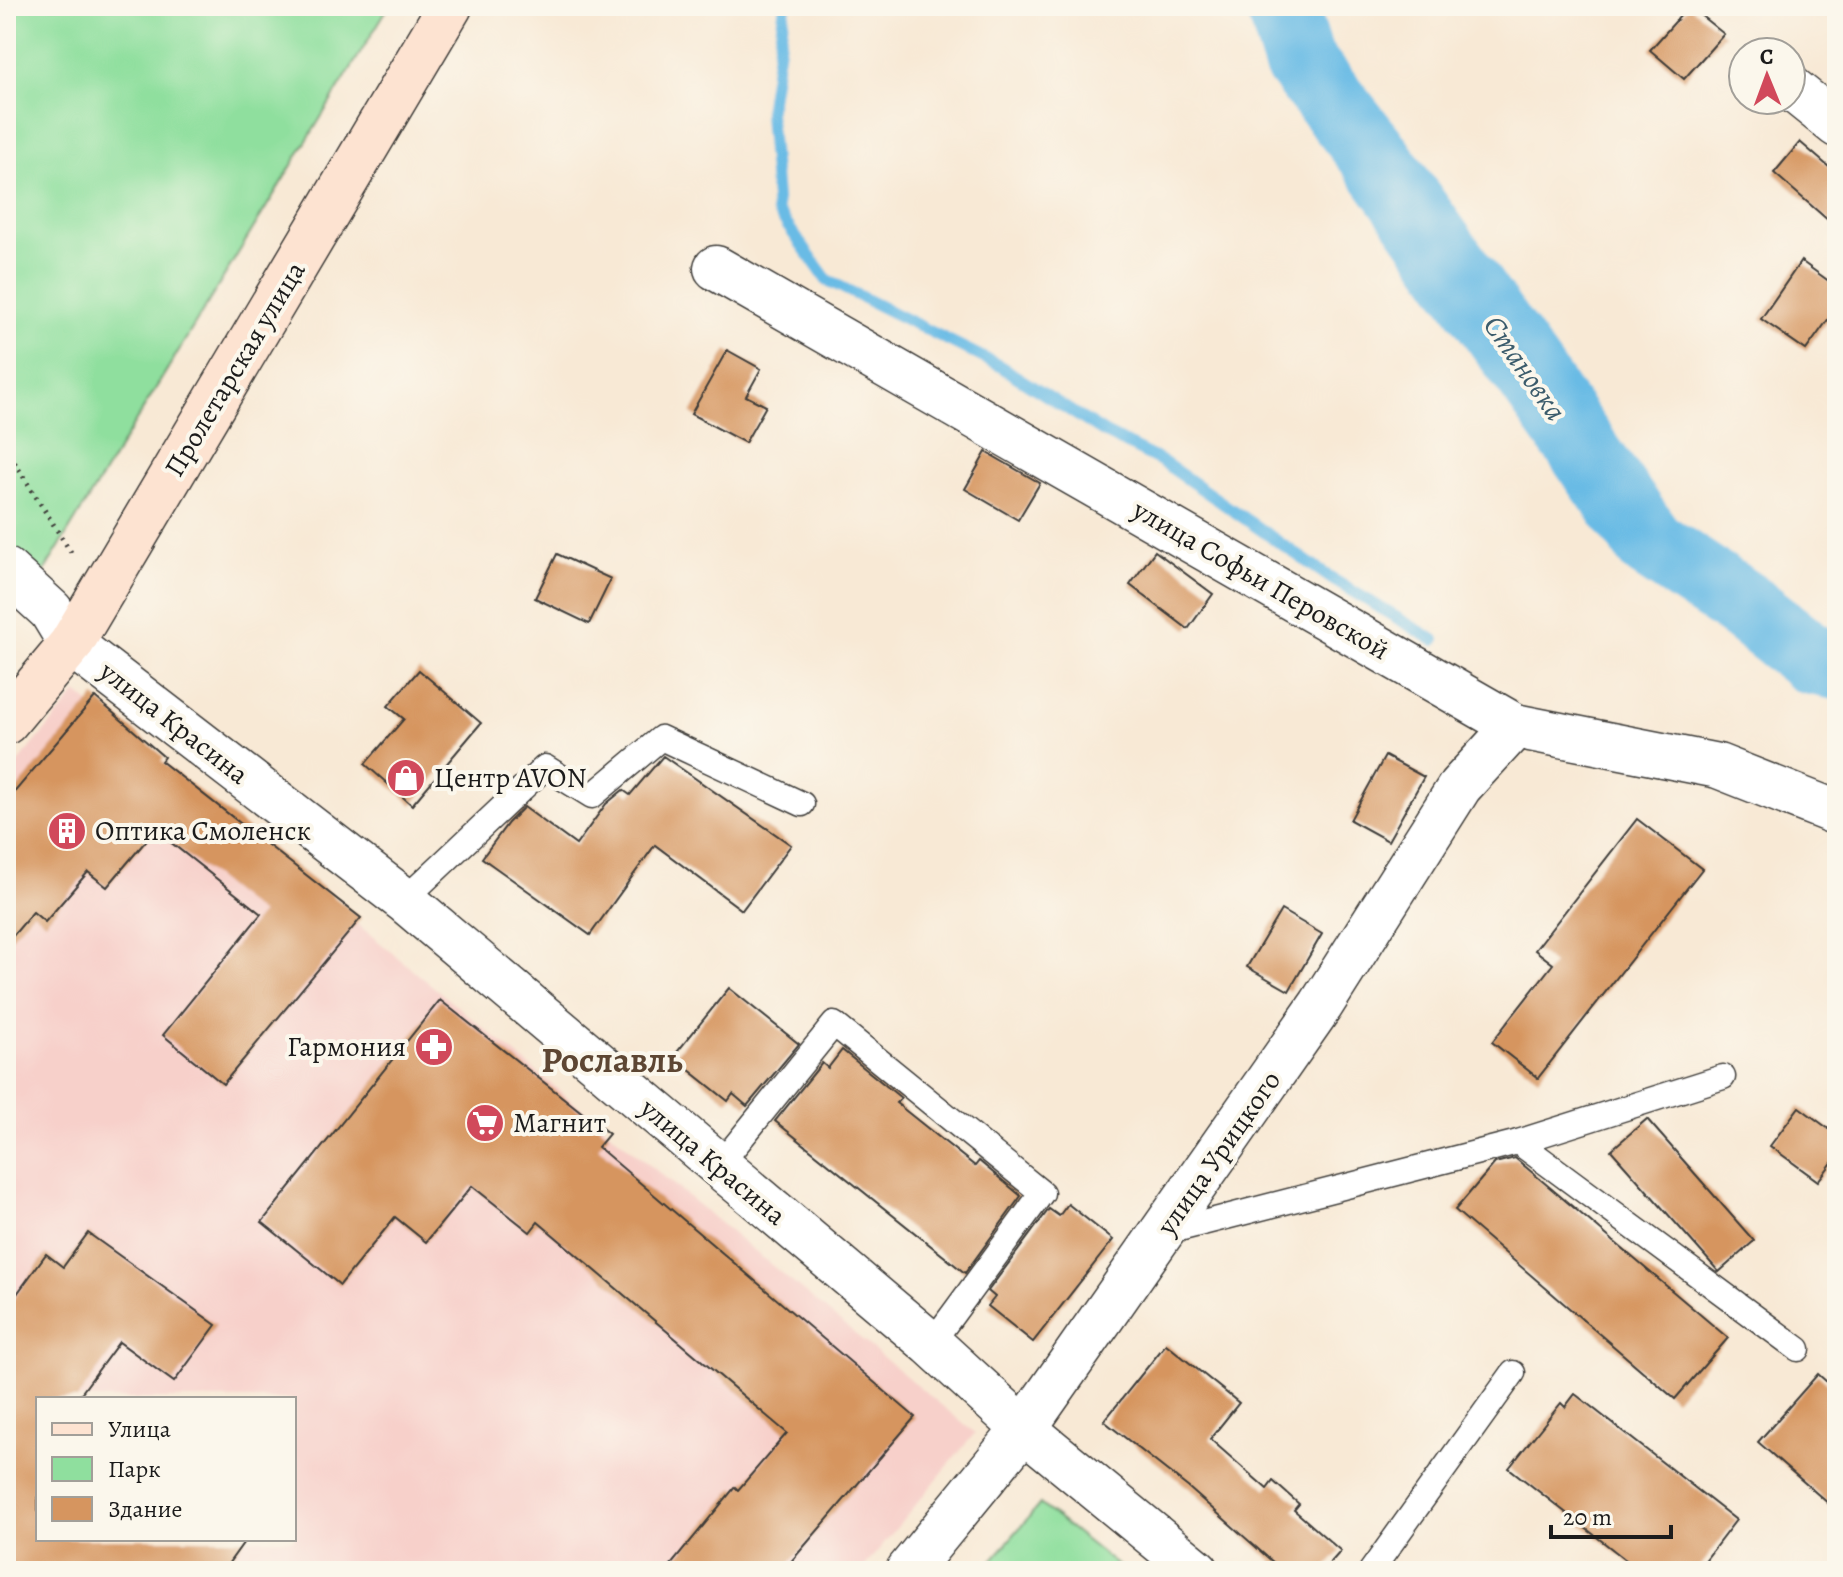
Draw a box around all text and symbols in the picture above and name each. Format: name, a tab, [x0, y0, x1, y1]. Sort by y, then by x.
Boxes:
north arrow	[1727, 36, 1807, 116]
text: С	[1760, 42, 1774, 72]
street label: Пролетарская улица	[156, 254, 314, 484]
water label: Становка	[1474, 307, 1576, 429]
street label: улица Софьи Перовской	[1125, 490, 1396, 669]
street label: улица Красина	[91, 652, 257, 793]
shop icon: Центр AVON	[385, 757, 427, 799]
place label: Центр AVON	[434, 759, 587, 797]
building icon: Оптика Смоленск	[46, 810, 88, 852]
place label: Оптика Смоленск	[95, 812, 311, 850]
pharmacy icon: Гармония	[413, 1026, 455, 1068]
place label: Гармония	[287, 1028, 406, 1066]
district label: Рославль	[541, 1035, 683, 1084]
street label: улица Урицкого	[1148, 1063, 1290, 1244]
street label: улица Красина	[631, 1089, 794, 1234]
supermarket icon: Магнит	[464, 1102, 506, 1144]
place label: Магнит	[513, 1104, 606, 1142]
legend	[36, 1397, 296, 1541]
text: Улица	[108, 1413, 171, 1445]
text: Парк	[108, 1453, 161, 1485]
scale bar	[1551, 1489, 1671, 1539]
text: Здание	[108, 1493, 183, 1525]
text: 20 m	[1563, 1501, 1612, 1533]

